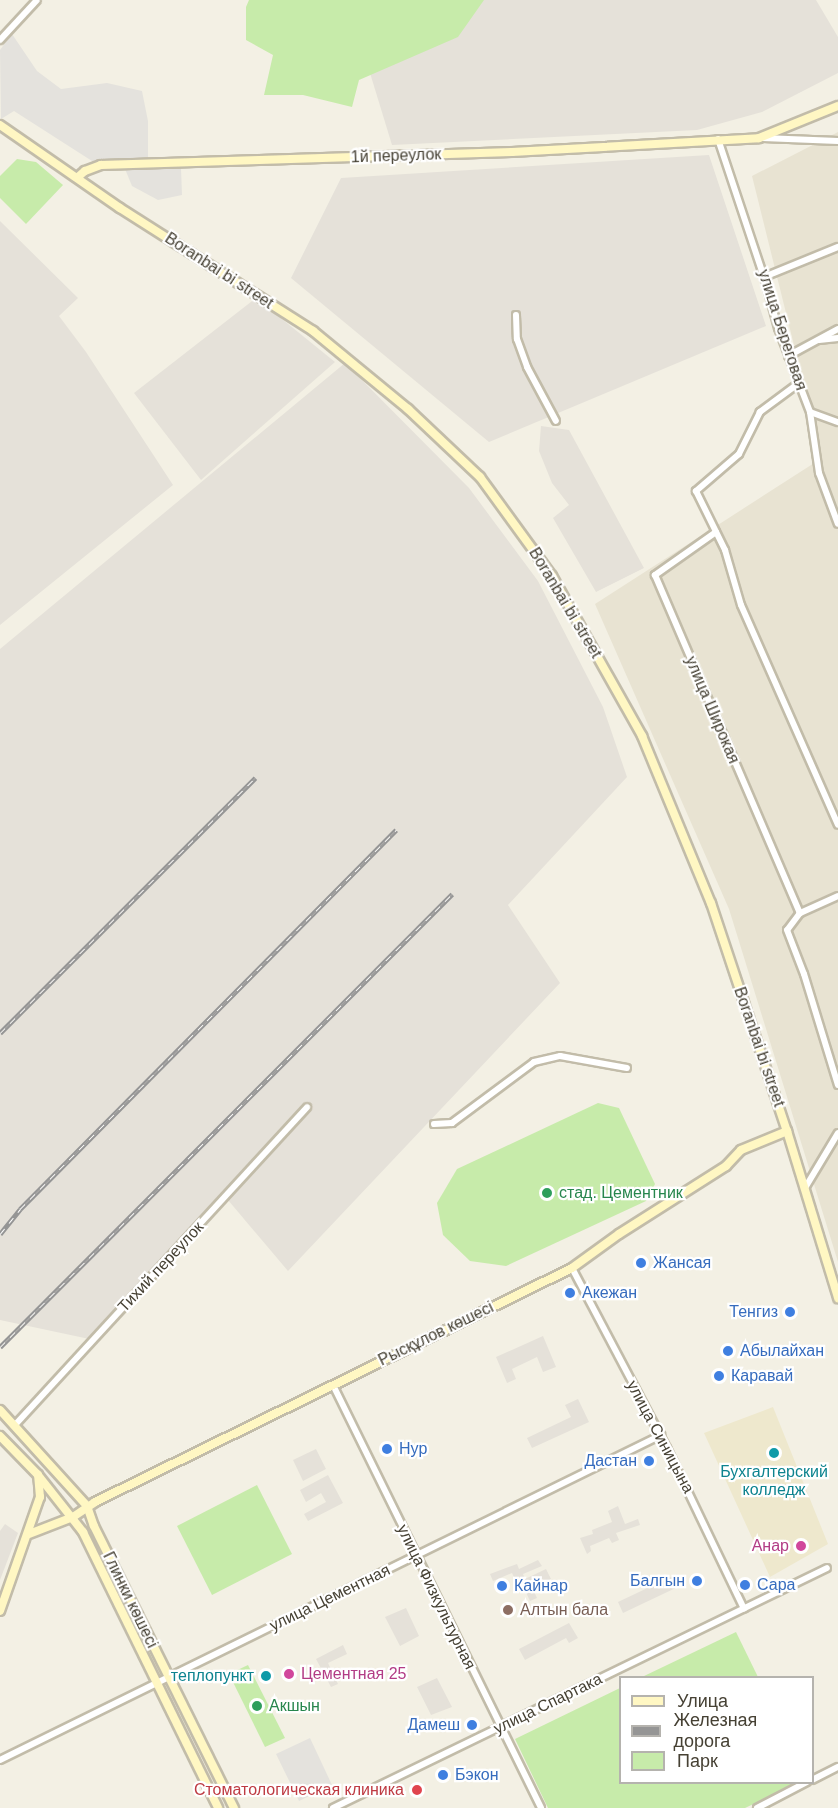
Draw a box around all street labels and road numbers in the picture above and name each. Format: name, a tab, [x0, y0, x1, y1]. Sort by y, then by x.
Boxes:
street label: 1й переулок	[350, 145, 442, 167]
street label: Boranbai bi street	[161, 229, 277, 313]
street label: улица Береговая	[753, 267, 811, 393]
street label: Boranbai bi street	[524, 544, 606, 662]
street label: улица Широкая	[681, 653, 743, 767]
street label: Boranbai bi street	[730, 985, 788, 1109]
street label: Тихий переулок	[114, 1218, 208, 1316]
street label: Рысқұлов көшесі	[375, 1298, 497, 1370]
street label: улица Синицына	[622, 1377, 698, 1497]
street label: улица Физкультурная	[393, 1521, 479, 1673]
street label: Глинки көшесі	[98, 1549, 162, 1651]
street label: улица Цементная	[267, 1561, 393, 1635]
street label: улица Спартака	[491, 1669, 605, 1739]

